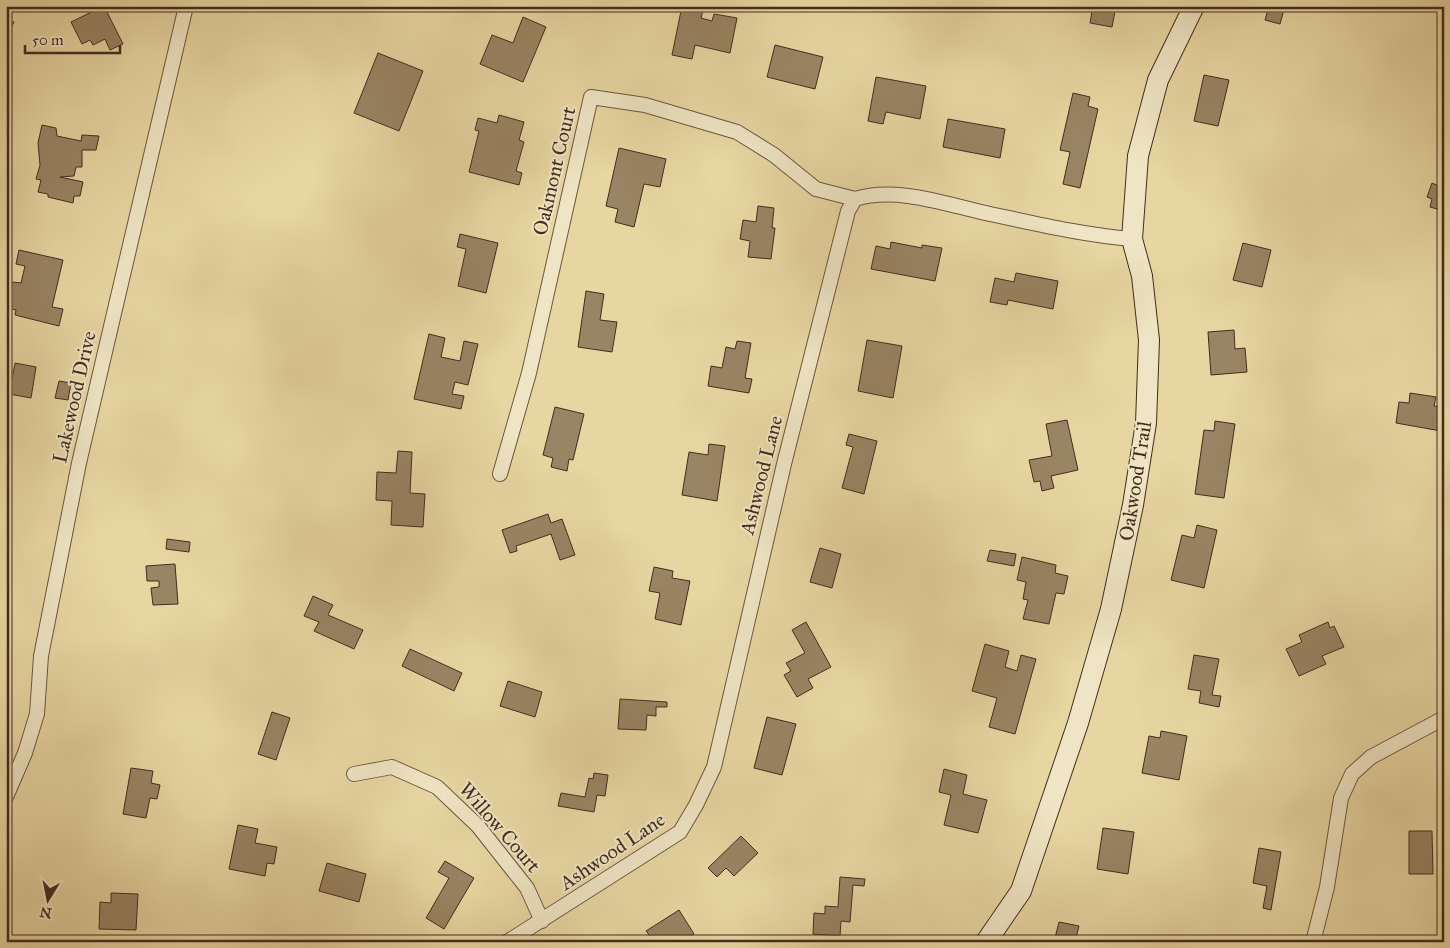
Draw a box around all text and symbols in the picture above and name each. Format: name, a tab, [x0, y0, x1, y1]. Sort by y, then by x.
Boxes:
scale bar	[25, 22, 120, 54]
text: 50 m	[32, 31, 64, 49]
street label: Oakmont Court	[528, 104, 580, 238]
street label: Lakewood Drive	[47, 329, 101, 465]
street label: Ashwood Lane	[734, 413, 787, 538]
street label: Oakwood Trail	[1114, 419, 1156, 543]
street label: Willow Court	[454, 777, 546, 877]
street label: Ashwood Lane	[554, 807, 669, 896]
north arrow	[22, 876, 72, 926]
text: N	[38, 903, 53, 922]

